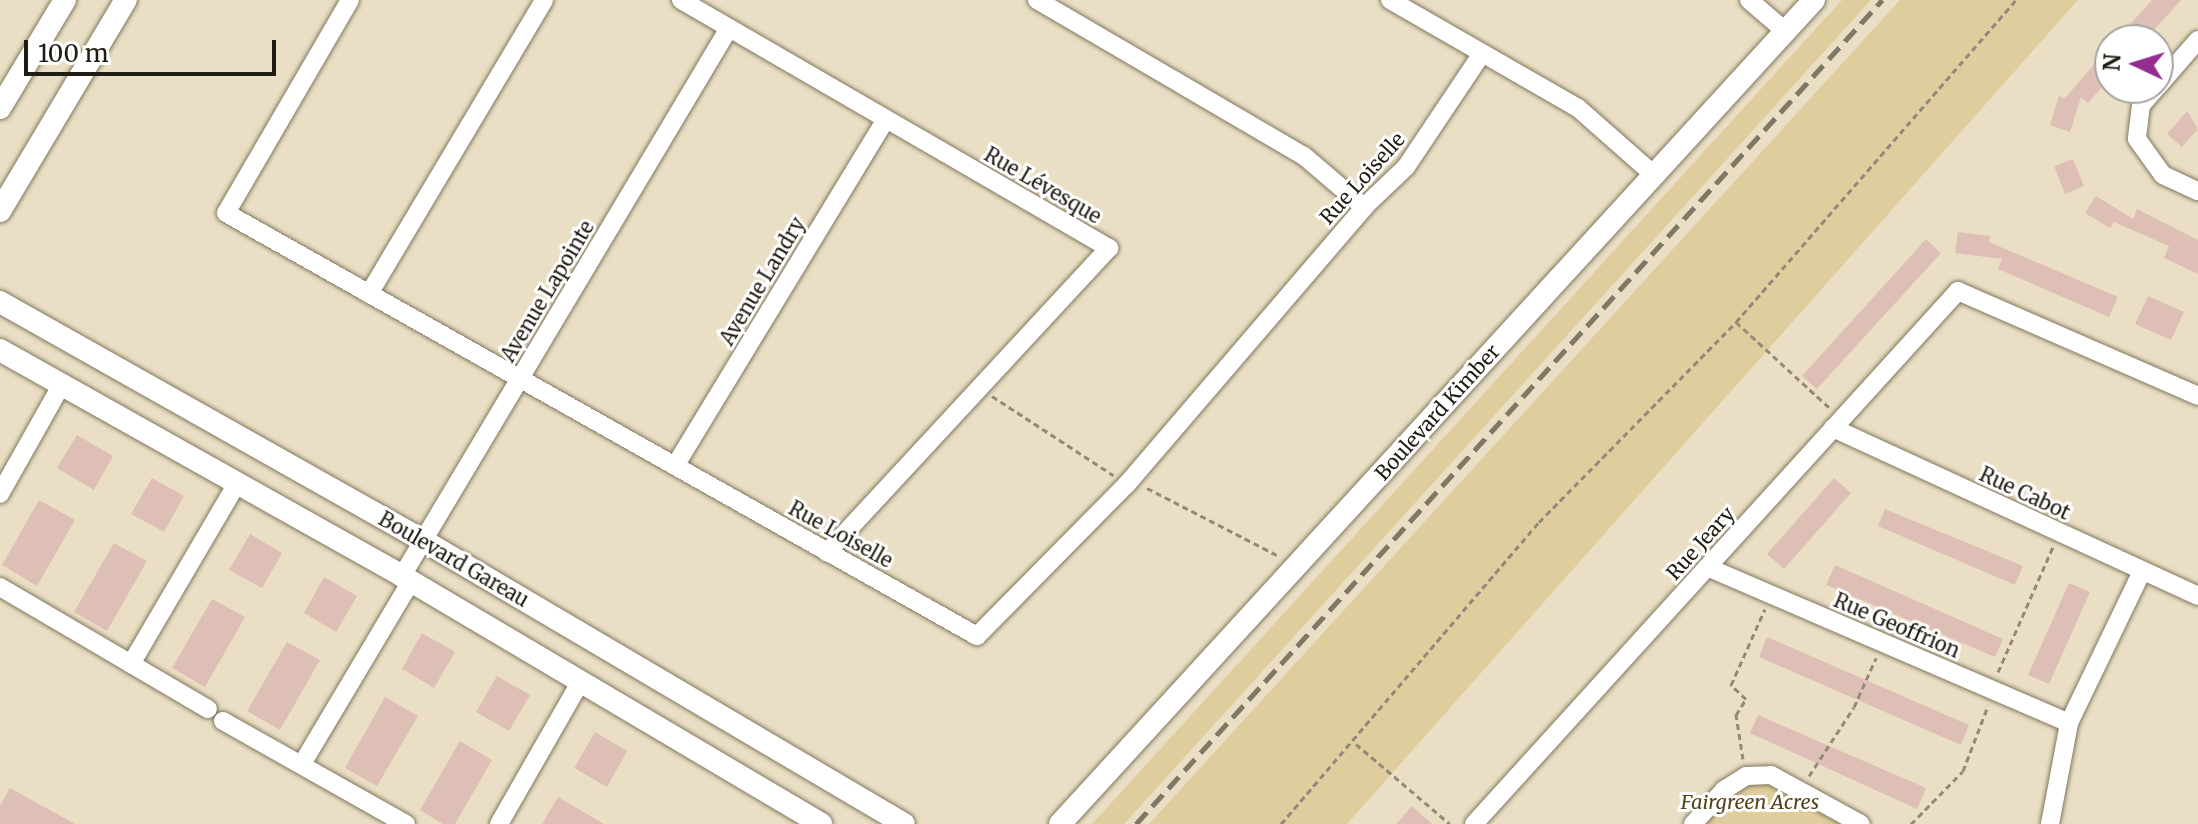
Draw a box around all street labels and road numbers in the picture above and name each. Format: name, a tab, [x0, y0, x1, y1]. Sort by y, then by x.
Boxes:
street label: Rue Loiselle	[1315, 127, 1409, 229]
street label: Rue Lévesque	[980, 142, 1106, 228]
street label: Avenue Landry	[714, 213, 810, 349]
street label: Avenue Lapointe	[495, 216, 599, 366]
street label: Boulevard Kimber	[1370, 339, 1504, 485]
street label: Rue Cabot	[1976, 462, 2074, 524]
street label: Rue Loiselle	[785, 496, 897, 572]
street label: Rue Jeary	[1661, 501, 1739, 585]
street label: Boulevard Gareau	[375, 506, 533, 612]
street label: Rue Geoffrion	[1830, 588, 1964, 662]

